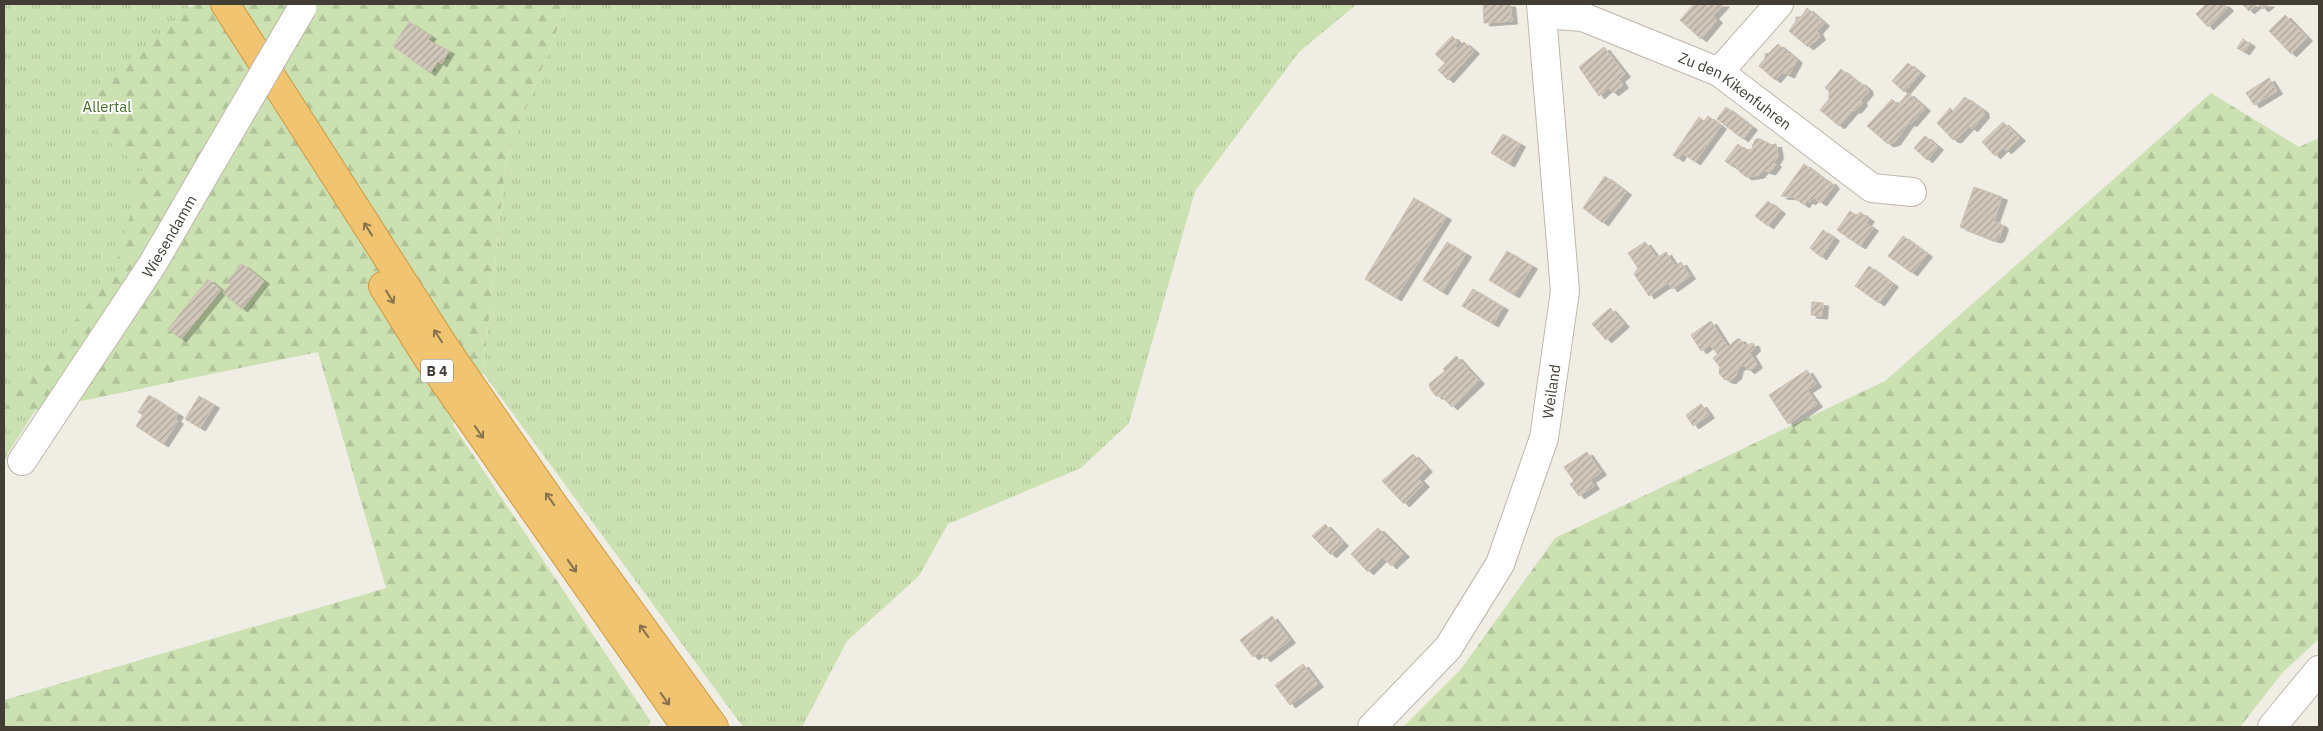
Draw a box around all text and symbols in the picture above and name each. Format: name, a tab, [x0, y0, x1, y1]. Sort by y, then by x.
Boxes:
street label: Zu den Kikenfuhren	[1676, 47, 1796, 133]
park label: Allertal	[83, 97, 131, 116]
street label: Wiesendamm	[137, 191, 200, 281]
one-way arrow	[363, 222, 373, 236]
one-way arrow	[385, 289, 395, 303]
one-way arrow	[432, 329, 443, 343]
road number: B 4	[421, 360, 453, 382]
street label: Weiland	[1537, 363, 1564, 420]
one-way arrow	[474, 425, 485, 439]
one-way arrow	[545, 492, 555, 506]
one-way arrow	[567, 558, 577, 572]
one-way arrow	[639, 624, 649, 638]
one-way arrow	[660, 692, 670, 706]

